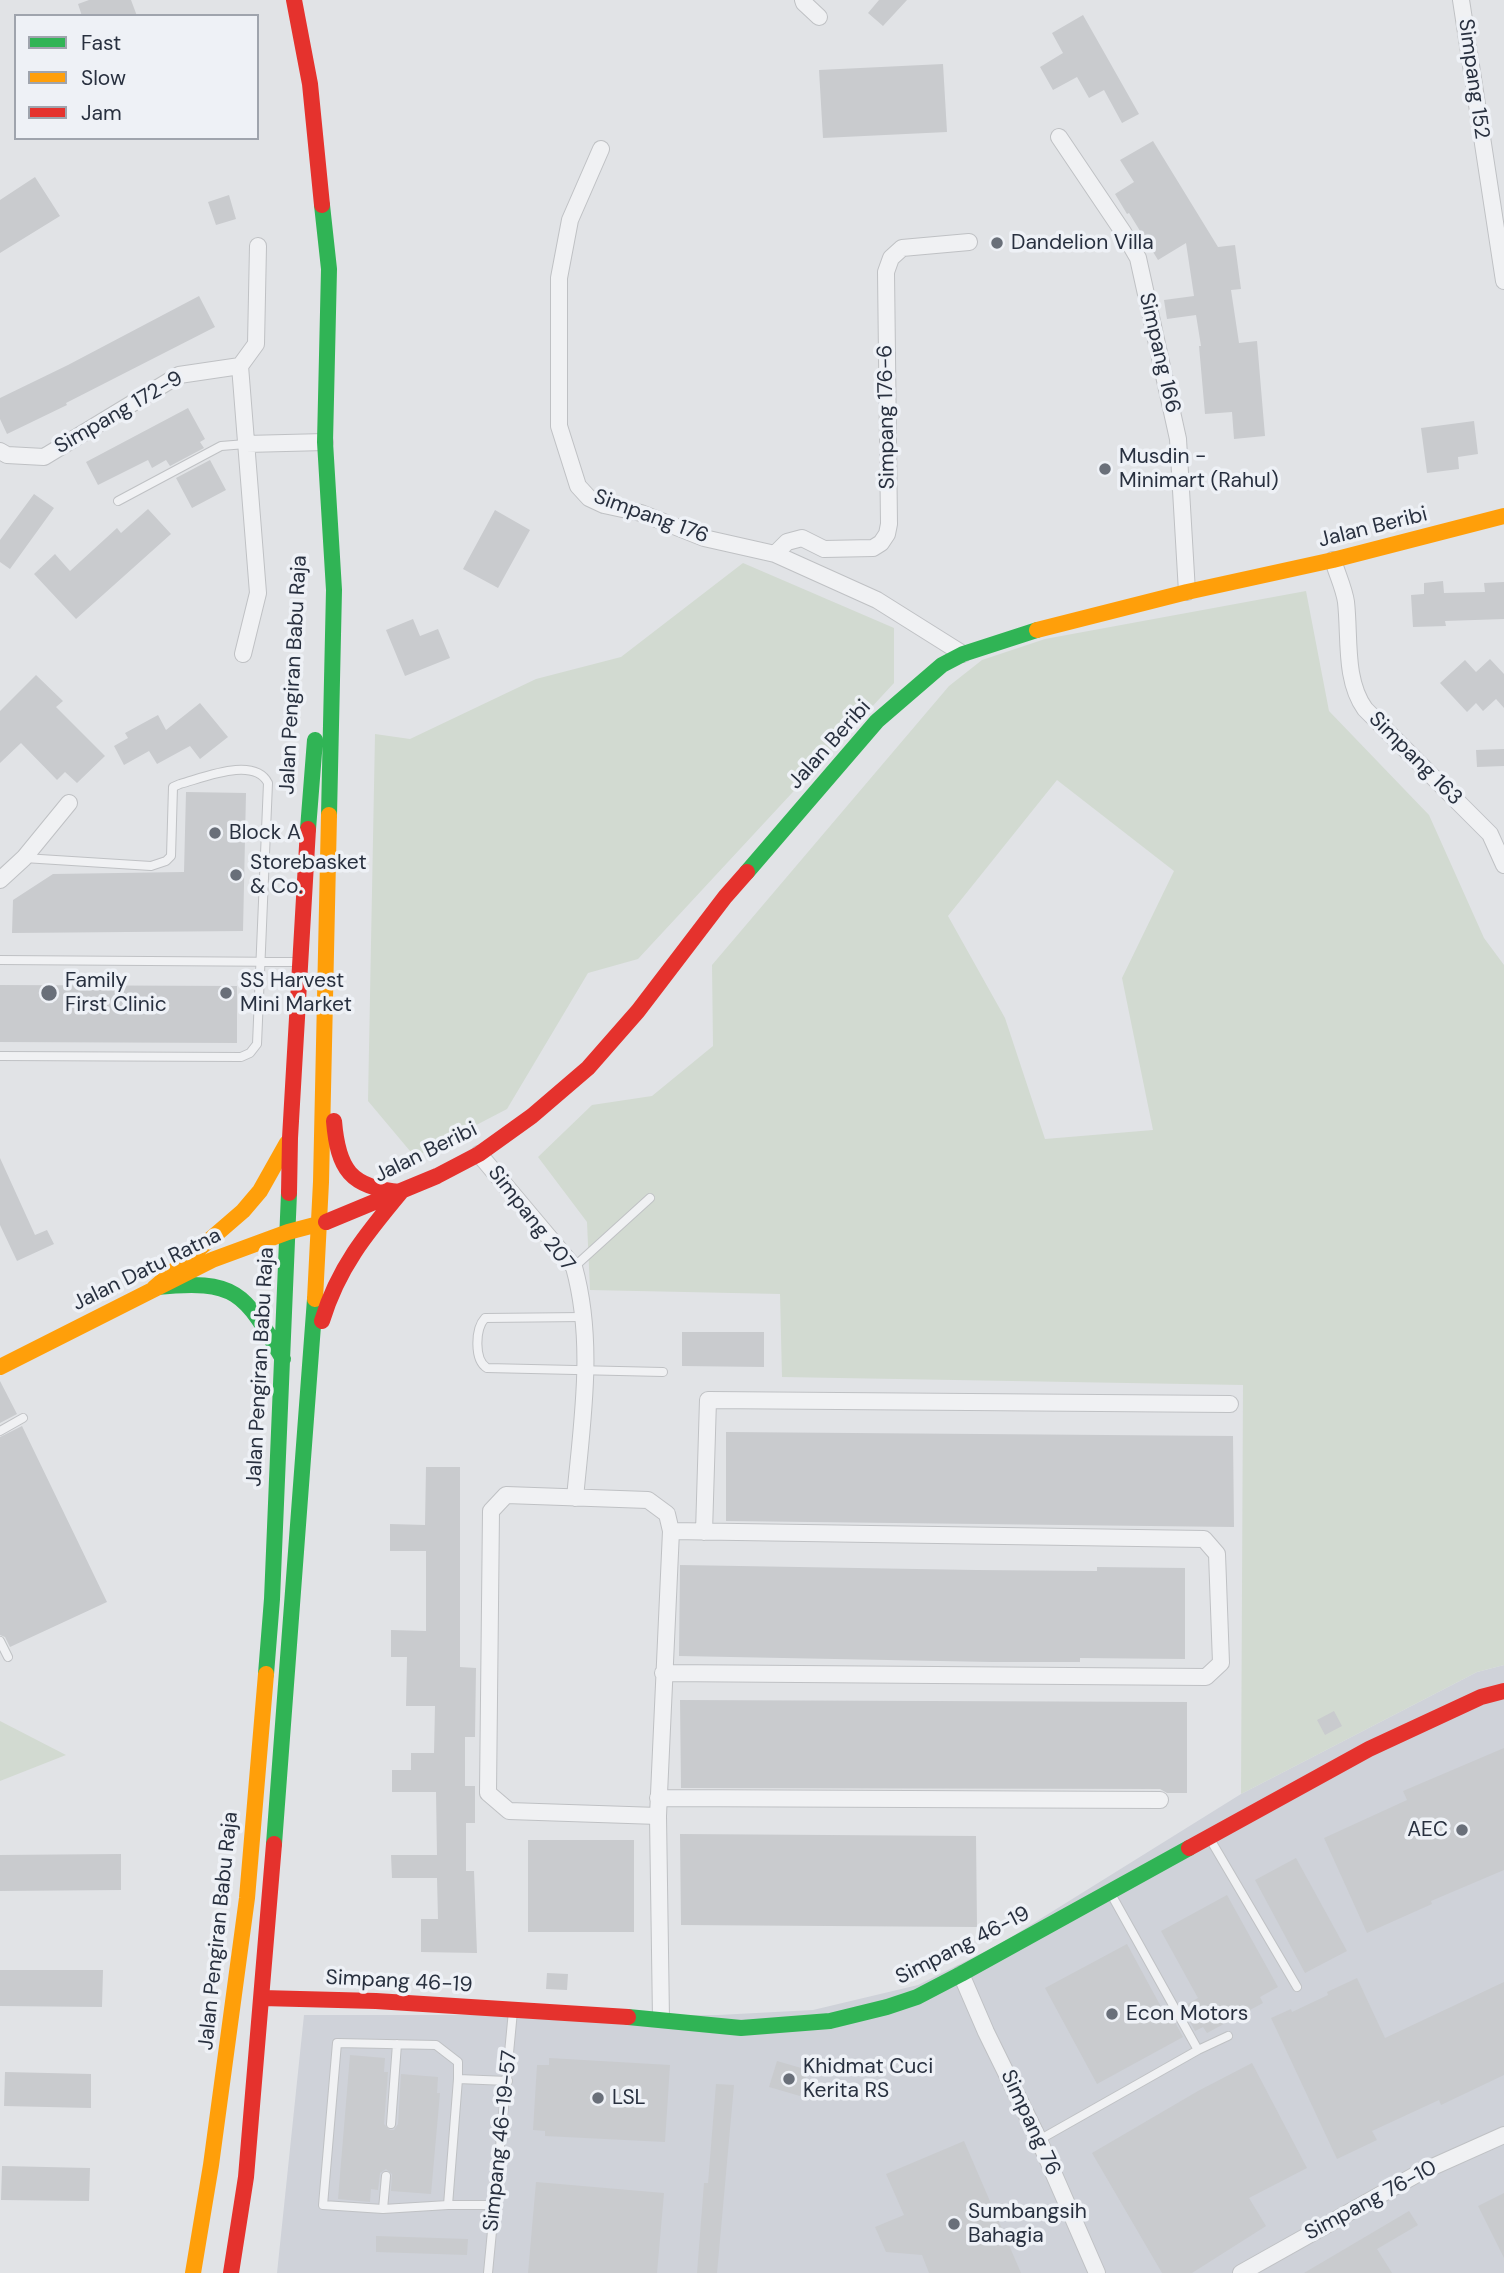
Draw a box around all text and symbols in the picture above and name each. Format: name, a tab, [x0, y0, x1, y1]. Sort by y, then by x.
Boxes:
legend	[14, 14, 259, 140]
street label: Simpang 152	[1452, 17, 1494, 141]
text: Fast	[81, 29, 121, 57]
text: Slow	[81, 64, 126, 92]
text: Jam	[81, 99, 122, 127]
place label: Dandelion Villa	[1011, 230, 1154, 256]
marker: Dandelion Villa	[989, 235, 1005, 251]
street label: Simpang 166	[1133, 290, 1185, 416]
street label: Simpang 176-6	[873, 344, 901, 490]
street label: Simpang 172-9	[50, 366, 188, 460]
place label: Musdin - Minimart (Rahul)	[1119, 444, 1279, 494]
marker: Musdin - Minimart (Rahul)	[1097, 461, 1113, 477]
street label: Simpang 176	[590, 485, 712, 549]
street label: Jalan Beribi	[1316, 502, 1430, 554]
street label: Jalan Pengiran Babu Raja	[275, 555, 313, 795]
street label: Jalan Beribi	[783, 695, 877, 795]
street label: Simpang 163	[1363, 707, 1467, 811]
place label: Block A	[229, 820, 301, 846]
marker: Block A	[207, 825, 223, 841]
place label: Storebasket & Co.	[250, 850, 367, 900]
marker: Storebasket & Co.	[228, 867, 244, 883]
place label: Family First Clinic	[65, 968, 167, 1018]
place label: SS Harvest Mini Market	[240, 968, 352, 1018]
marker: Family First Clinic	[39, 983, 59, 1003]
marker: SS Harvest Mini Market	[218, 985, 234, 1001]
street label: Jalan Beribi	[370, 1117, 482, 1189]
street label: Simpang 207	[482, 1161, 580, 1277]
street label: Jalan Datu Ratna	[69, 1223, 225, 1317]
street label: Jalan Pengiran Babu Raja	[242, 1247, 280, 1487]
street label: Jalan Pengiran Babu Raja	[194, 1810, 244, 2052]
place label: AEC	[1407, 1817, 1448, 1843]
marker: AEC	[1454, 1822, 1470, 1838]
street label: Simpang 46-19	[892, 1901, 1034, 1991]
street label: Simpang 46-19	[325, 1966, 473, 1998]
place label: Econ Motors	[1126, 2001, 1248, 2027]
marker: Econ Motors	[1104, 2006, 1120, 2022]
street label: Simpang 46-19-57	[479, 2049, 523, 2233]
place label: Khidmat Cuci Kerita RS	[803, 2054, 933, 2104]
street label: Simpang 76	[995, 2066, 1065, 2180]
marker: Khidmat Cuci Kerita RS	[781, 2071, 797, 2087]
place label: LSL	[612, 2085, 646, 2111]
marker: LSL	[590, 2090, 606, 2106]
street label: Simpang 76-10	[1301, 2156, 1441, 2246]
place label: Sumbangsih Bahagia	[968, 2199, 1087, 2249]
marker: Sumbangsih Bahagia	[946, 2216, 962, 2232]

